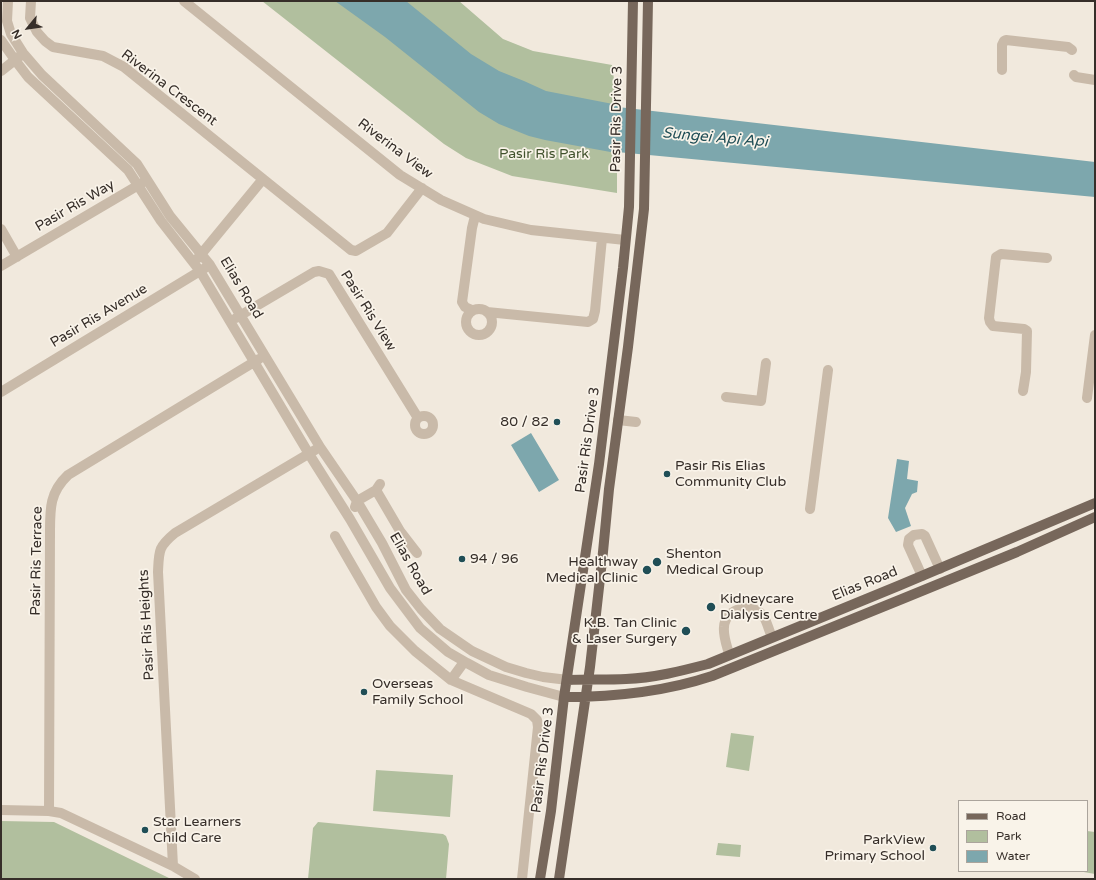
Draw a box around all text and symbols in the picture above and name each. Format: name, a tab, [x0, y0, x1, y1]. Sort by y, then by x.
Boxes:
north arrow	[8, 8, 48, 48]
text: N	[9, 27, 25, 41]
street label: Riverina Crescent	[118, 46, 220, 130]
street label: Pasir Ris Drive 3	[608, 65, 626, 173]
street label: Riverina View	[354, 115, 436, 183]
water label: Sungei Api Api	[662, 124, 768, 152]
park label: Pasir Ris Park	[499, 146, 589, 162]
street label: Pasir Ris Way	[32, 177, 118, 235]
street label: Elias Road	[216, 254, 266, 322]
street label: Pasir Ris View	[337, 268, 399, 354]
street label: Pasir Ris Avenue	[48, 280, 150, 352]
street label: Pasir Ris Drive 3	[572, 386, 604, 494]
place label: 80 / 82	[500, 414, 549, 430]
marker: 80 / 82	[552, 417, 562, 427]
place label: Pasir Ris Elias Community Club	[675, 458, 786, 490]
marker: Pasir Ris Elias Community Club	[662, 469, 672, 479]
street label: Pasir Ris Terrace	[28, 506, 46, 616]
street label: Elias Road	[385, 530, 435, 598]
place label: Shenton Medical Group	[666, 546, 764, 578]
place label: 94 / 96	[470, 551, 519, 567]
marker: 94 / 96	[457, 554, 467, 564]
place label: Healthway Medical Clinic	[546, 554, 638, 586]
marker: Shenton Medical Group	[651, 556, 663, 568]
street label: Elias Road	[830, 563, 900, 605]
marker: Healthway Medical Clinic	[641, 564, 653, 576]
street label: Pasir Ris Heights	[136, 569, 158, 681]
place label: Kidneycare Dialysis Centre	[720, 591, 818, 624]
marker: Kidneycare Dialysis Centre	[705, 601, 717, 613]
place label: K.B. Tan Clinic & Laser Surgery	[572, 615, 677, 648]
marker: K.B. Tan Clinic & Laser Surgery	[680, 625, 692, 637]
place label: Overseas Family School	[372, 676, 463, 708]
marker: Overseas Family School	[359, 687, 369, 697]
street label: Pasir Ris Drive 3	[528, 706, 558, 814]
legend	[958, 800, 1088, 872]
text: Road	[996, 809, 1026, 823]
place label: Star Learners Child Care	[153, 814, 241, 846]
marker: Star Learners Child Care	[140, 825, 150, 835]
text: Park	[996, 829, 1022, 843]
place label: ParkView Primary School	[824, 832, 925, 864]
marker: ParkView Primary School	[928, 843, 938, 853]
text: Water	[996, 849, 1030, 863]

